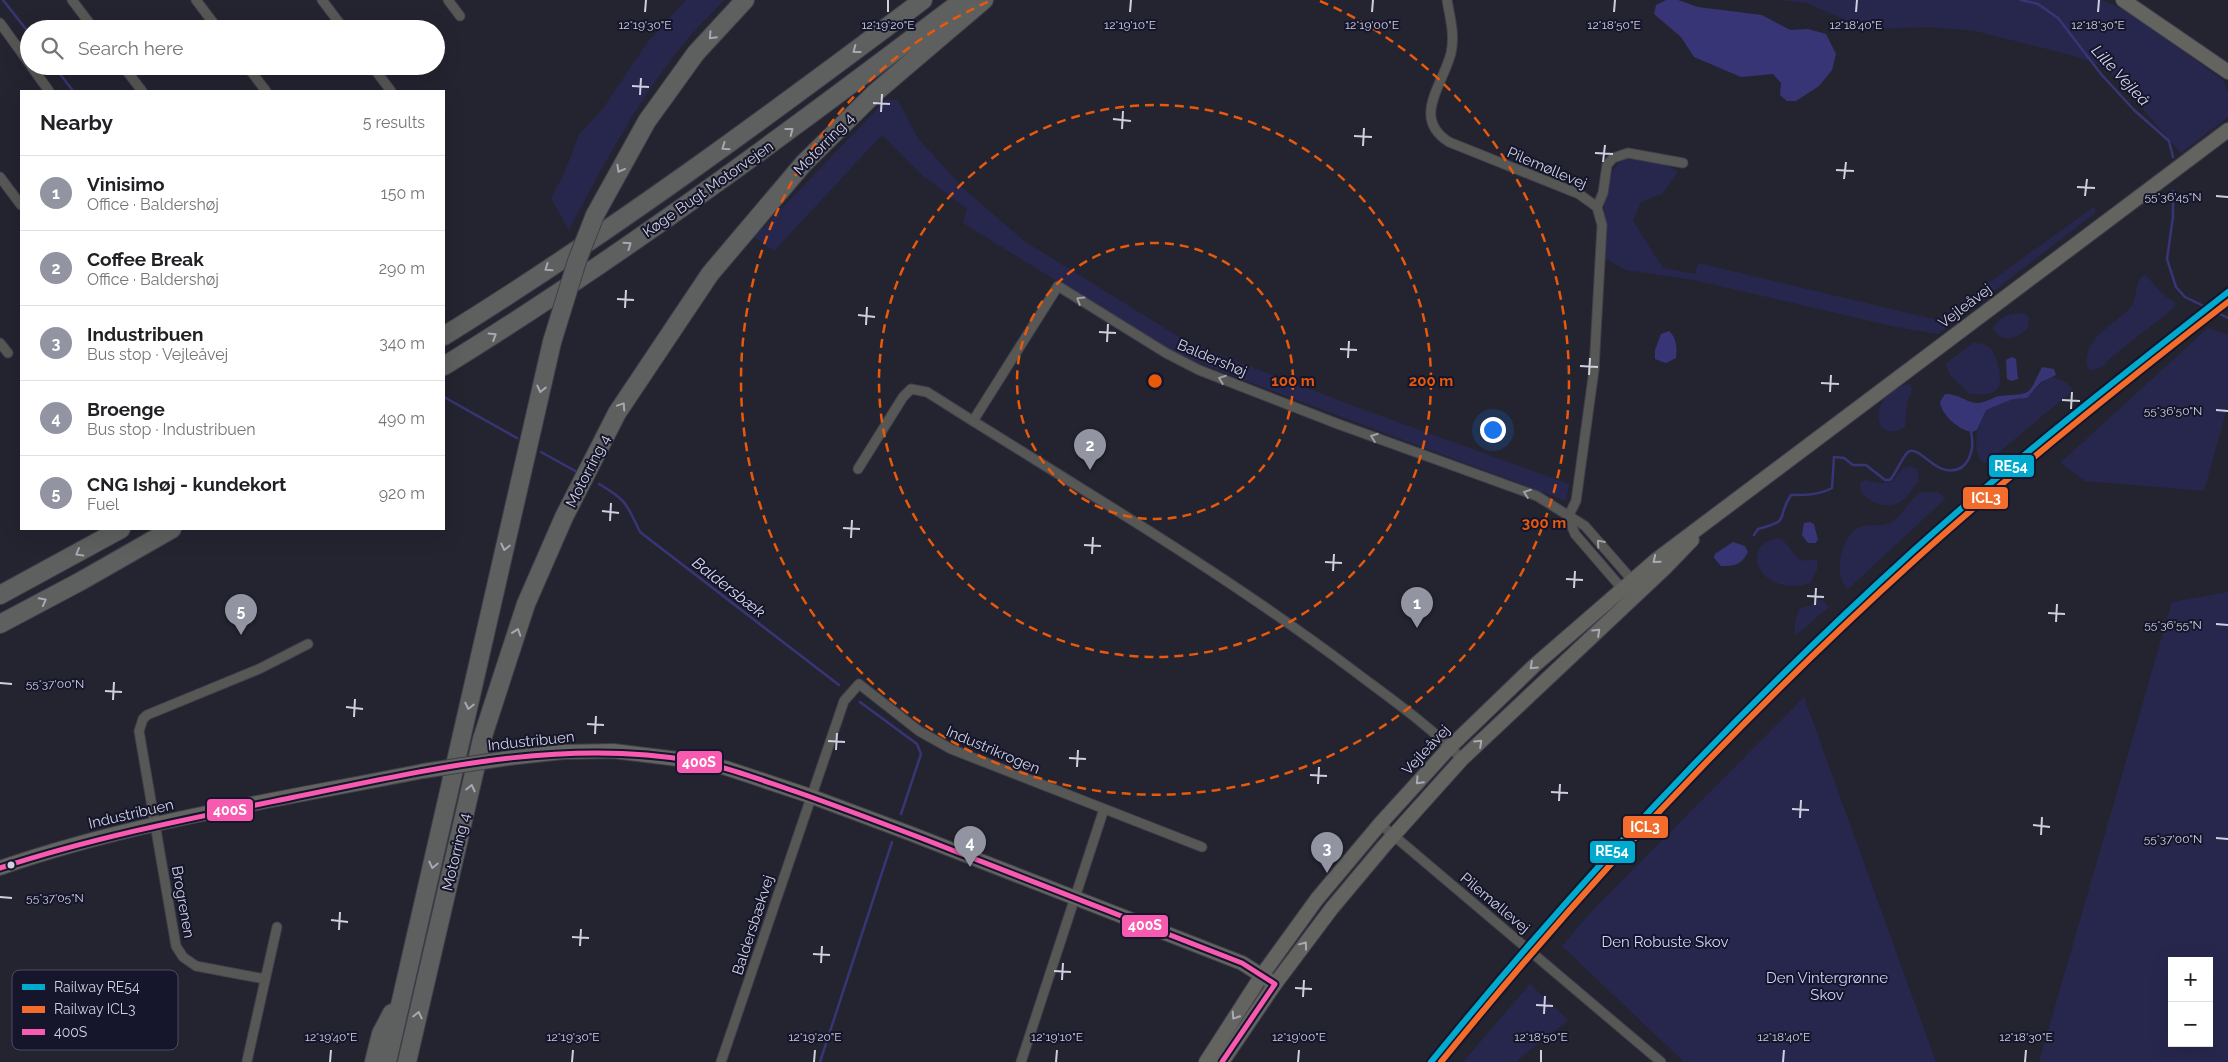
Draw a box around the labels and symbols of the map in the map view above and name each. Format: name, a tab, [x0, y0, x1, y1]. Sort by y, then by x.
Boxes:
text: 12°19'30"E	[618, 18, 672, 32]
text: 12°19'20"E	[861, 18, 915, 32]
text: 12°19'10"E	[1104, 18, 1156, 32]
text: 12°19'00"E	[1345, 18, 1399, 32]
text: 12°18'50"E	[1587, 18, 1641, 32]
text: 12°18'40"E	[1830, 18, 1882, 32]
text: 12°18'30"E	[2071, 18, 2125, 32]
one-way arrow	[709, 30, 718, 39]
water label: Lille Vejleå	[2088, 41, 2154, 110]
one-way arrow	[852, 44, 862, 53]
street label: Motorring 4	[790, 109, 858, 179]
one-way arrow	[784, 129, 793, 137]
street label: Køge Bugt Motorvejen	[639, 137, 777, 241]
one-way arrow	[721, 141, 731, 150]
street label: Pilemøllevej	[1504, 143, 1590, 193]
one-way arrow	[616, 164, 626, 173]
text: 55°36'45"N	[2144, 190, 2202, 204]
one-way arrow	[622, 242, 632, 251]
one-way arrow	[544, 262, 554, 271]
street label: Vejleåvej	[1935, 280, 1995, 332]
one-way arrow	[1077, 297, 1086, 306]
one-way arrow	[488, 332, 497, 342]
street label: Baldershøj	[1174, 335, 1250, 381]
centre of rings	[1146, 372, 1164, 390]
text: 100 m	[1271, 372, 1315, 390]
text: 200 m	[1409, 372, 1453, 390]
one-way arrow	[1218, 375, 1227, 385]
one-way arrow	[536, 385, 547, 394]
one-way arrow	[616, 402, 625, 412]
text: 55°36'50"N	[2144, 404, 2202, 418]
your location	[1480, 417, 1506, 443]
pin: 2	[1074, 429, 1106, 470]
street label: Motorring 4	[562, 431, 614, 511]
one-way arrow	[1370, 433, 1379, 443]
line badge: RE54	[1988, 454, 2035, 478]
text: RE54	[1994, 458, 2028, 474]
line badge: ICL3	[1962, 486, 2009, 510]
one-way arrow	[1523, 488, 1531, 498]
text: ICL3	[1971, 490, 2001, 506]
text: 300 m	[1522, 514, 1566, 532]
one-way arrow	[1596, 540, 1605, 549]
one-way arrow	[500, 543, 511, 552]
one-way arrow	[75, 547, 84, 557]
water label: Baldersbæk	[688, 553, 769, 622]
one-way arrow	[1653, 554, 1662, 562]
pin: 1	[1401, 587, 1433, 628]
pin: 5	[225, 594, 257, 635]
one-way arrow	[38, 598, 47, 608]
text: 55°36'55"N	[2144, 618, 2202, 632]
one-way arrow	[511, 629, 521, 637]
one-way arrow	[1592, 629, 1601, 638]
one-way arrow	[1530, 660, 1539, 669]
text: 55°37'00"N	[26, 677, 84, 691]
one-way arrow	[464, 701, 475, 710]
street label: Vejleåvej	[1398, 721, 1454, 779]
street label: Industrikrogen	[943, 722, 1043, 778]
street label: Industribuen	[487, 727, 575, 755]
one-way arrow	[1473, 740, 1482, 749]
line badge: 400S	[676, 750, 723, 774]
text: 400S	[682, 754, 716, 770]
one-way arrow	[1415, 776, 1424, 785]
one-way arrow	[465, 784, 476, 793]
street label: Industribuen	[86, 795, 176, 833]
line badge: 400S	[206, 798, 254, 822]
text: 400S	[213, 802, 247, 818]
street label: Motorring 4	[438, 811, 474, 893]
line badge: ICL3	[1622, 815, 1669, 839]
text: ICL3	[1630, 819, 1660, 835]
pin: 4	[954, 826, 986, 867]
pin: 3	[1311, 832, 1343, 873]
text: 55°37'00"N	[2144, 832, 2202, 846]
line badge: RE54	[1589, 840, 1636, 864]
text: RE54	[1595, 843, 1629, 859]
unlabelled marker	[6, 860, 16, 870]
one-way arrow	[428, 860, 439, 869]
street label: Brogrenen	[168, 864, 198, 940]
street label: Pilemøllevej	[1457, 869, 1533, 937]
street label: Baldersbækvej	[728, 873, 778, 977]
text: 55°37'05"N	[26, 891, 84, 905]
line badge: 400S	[1121, 914, 1169, 938]
text: 400S	[1128, 917, 1162, 933]
park label: Den Robuste Skov	[1602, 933, 1728, 951]
one-way arrow	[1298, 941, 1307, 951]
park label: Den Vintergrønne Skov	[1766, 969, 1888, 1004]
legend	[12, 970, 178, 1050]
text: Railway RE54	[54, 979, 140, 995]
text: Railway ICL3	[54, 1001, 135, 1017]
one-way arrow	[412, 1010, 423, 1019]
one-way arrow	[1232, 1011, 1241, 1020]
text: 400S	[54, 1024, 88, 1040]
text: 12°19'40"E	[305, 1030, 357, 1044]
text: 12°19'30"E	[546, 1030, 600, 1044]
text: 12°19'20"E	[788, 1030, 842, 1044]
text: 12°19'10"E	[1031, 1030, 1083, 1044]
text: 12°19'00"E	[1272, 1030, 1326, 1044]
text: 12°18'50"E	[1514, 1030, 1568, 1044]
text: 12°18'40"E	[1758, 1030, 1810, 1044]
text: 12°18'30"E	[1999, 1030, 2053, 1044]

